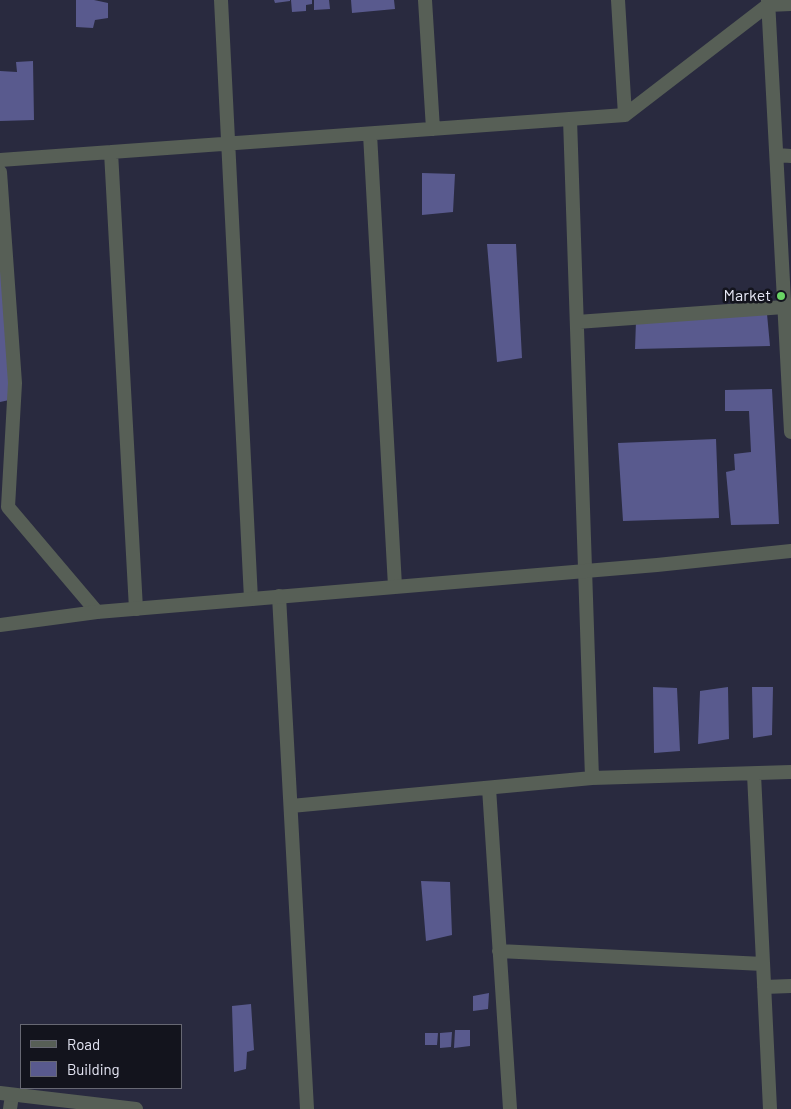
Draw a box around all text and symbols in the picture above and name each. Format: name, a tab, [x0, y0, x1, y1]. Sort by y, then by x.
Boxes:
place label: Market	[724, 286, 771, 306]
marker: Market	[775, 290, 787, 302]
legend	[20, 1024, 182, 1089]
text: Road	[67, 1035, 100, 1053]
text: Building	[67, 1060, 120, 1078]

